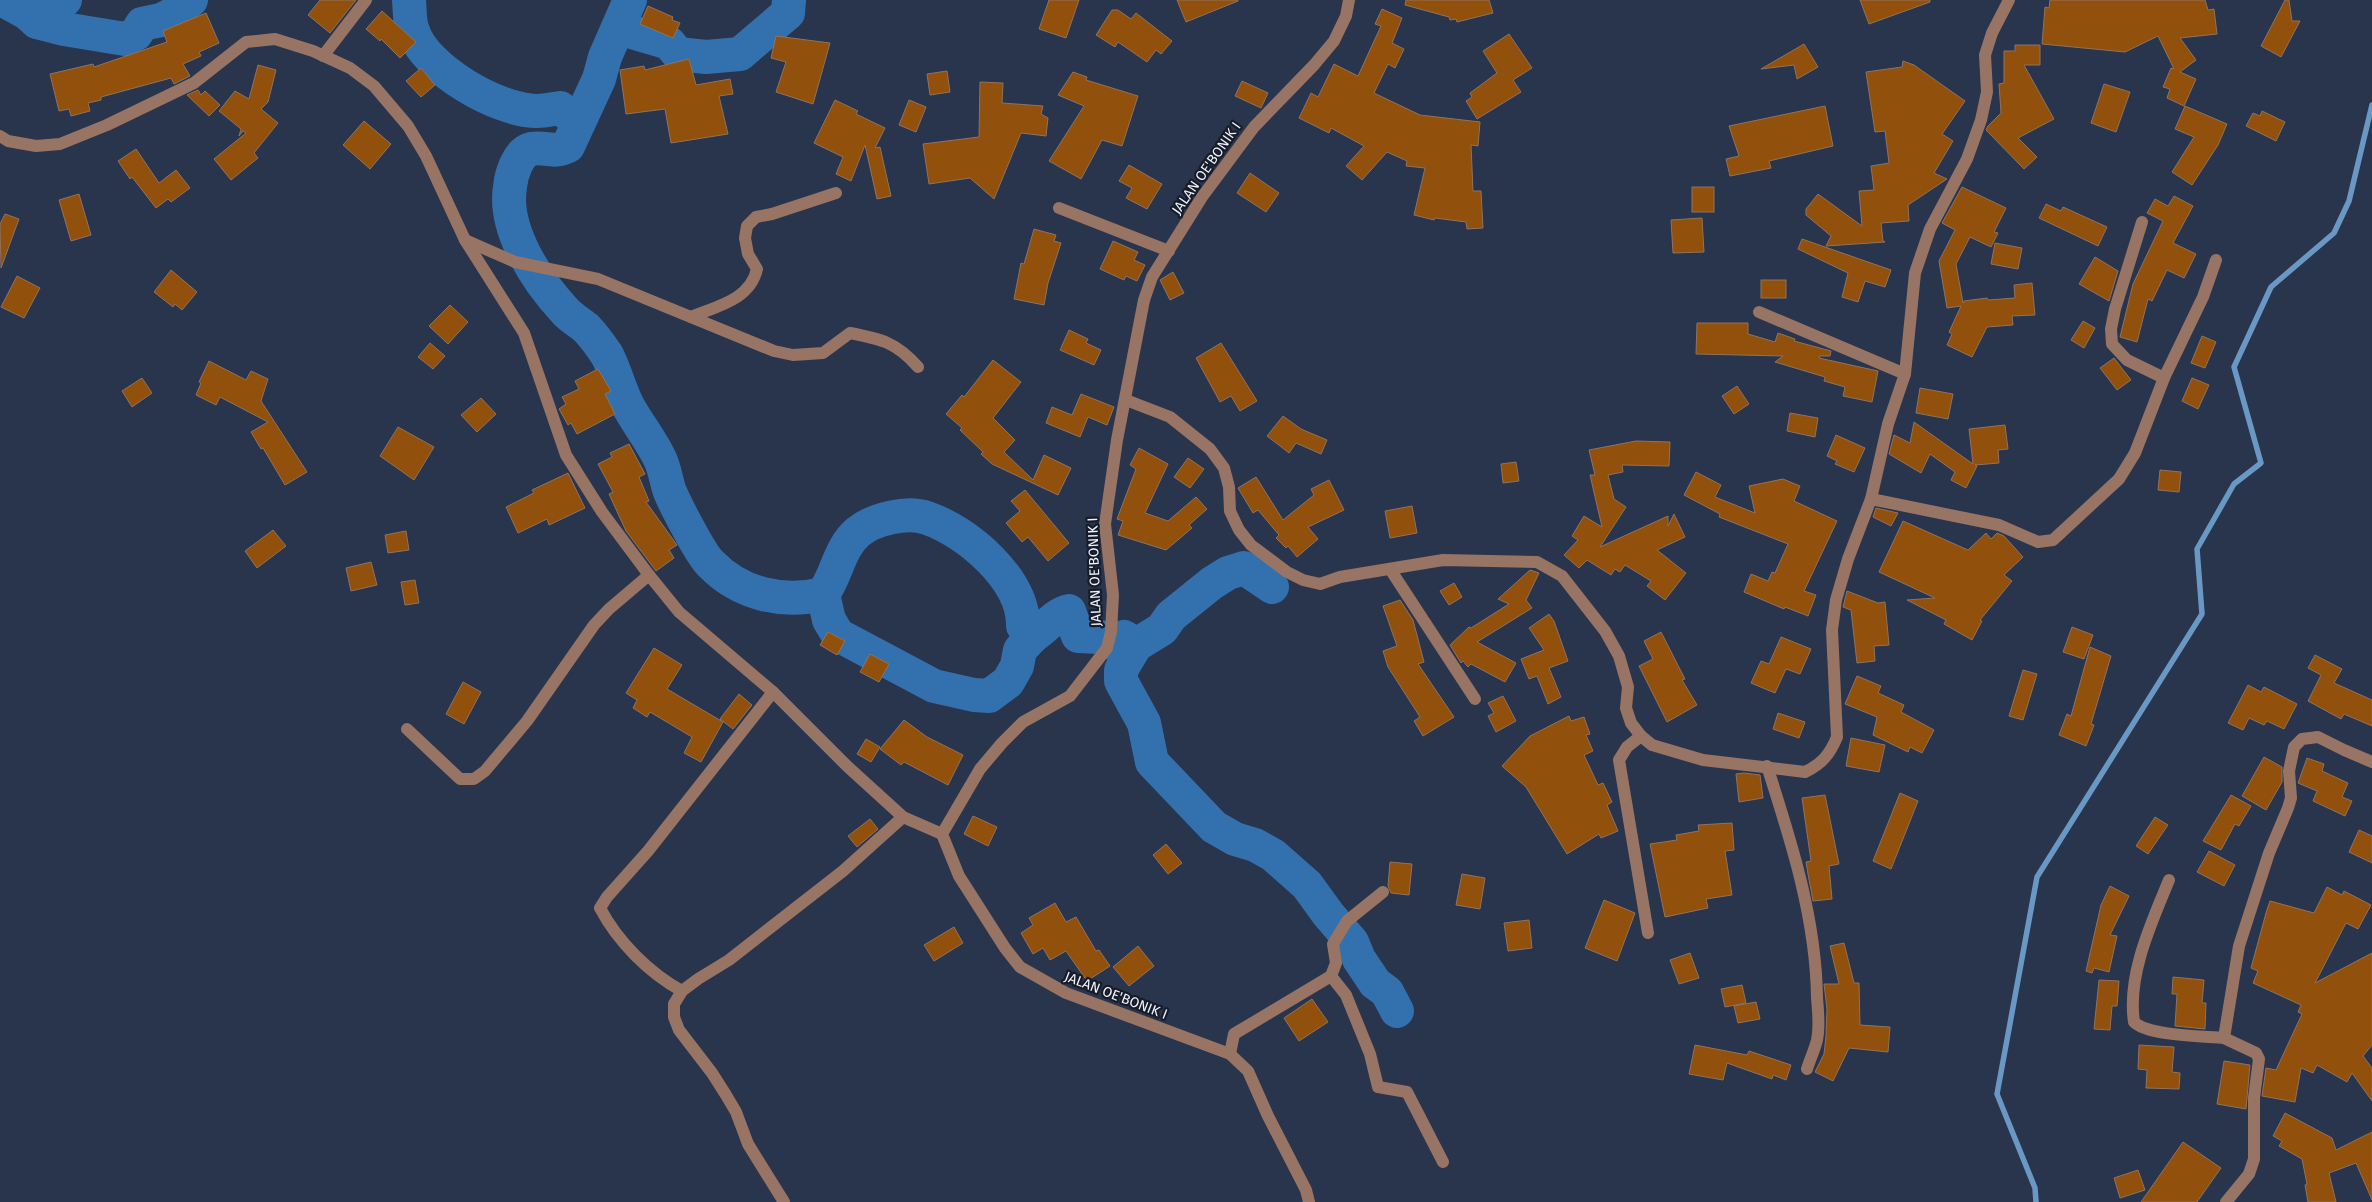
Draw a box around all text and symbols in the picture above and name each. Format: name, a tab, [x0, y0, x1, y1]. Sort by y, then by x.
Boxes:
street label: JALAN OE'BONIK I	[1168, 119, 1245, 218]
street label: JALAN OE'BONIK I	[1084, 517, 1105, 627]
street label: JALAN OE'BONIK I	[1062, 968, 1170, 1023]

